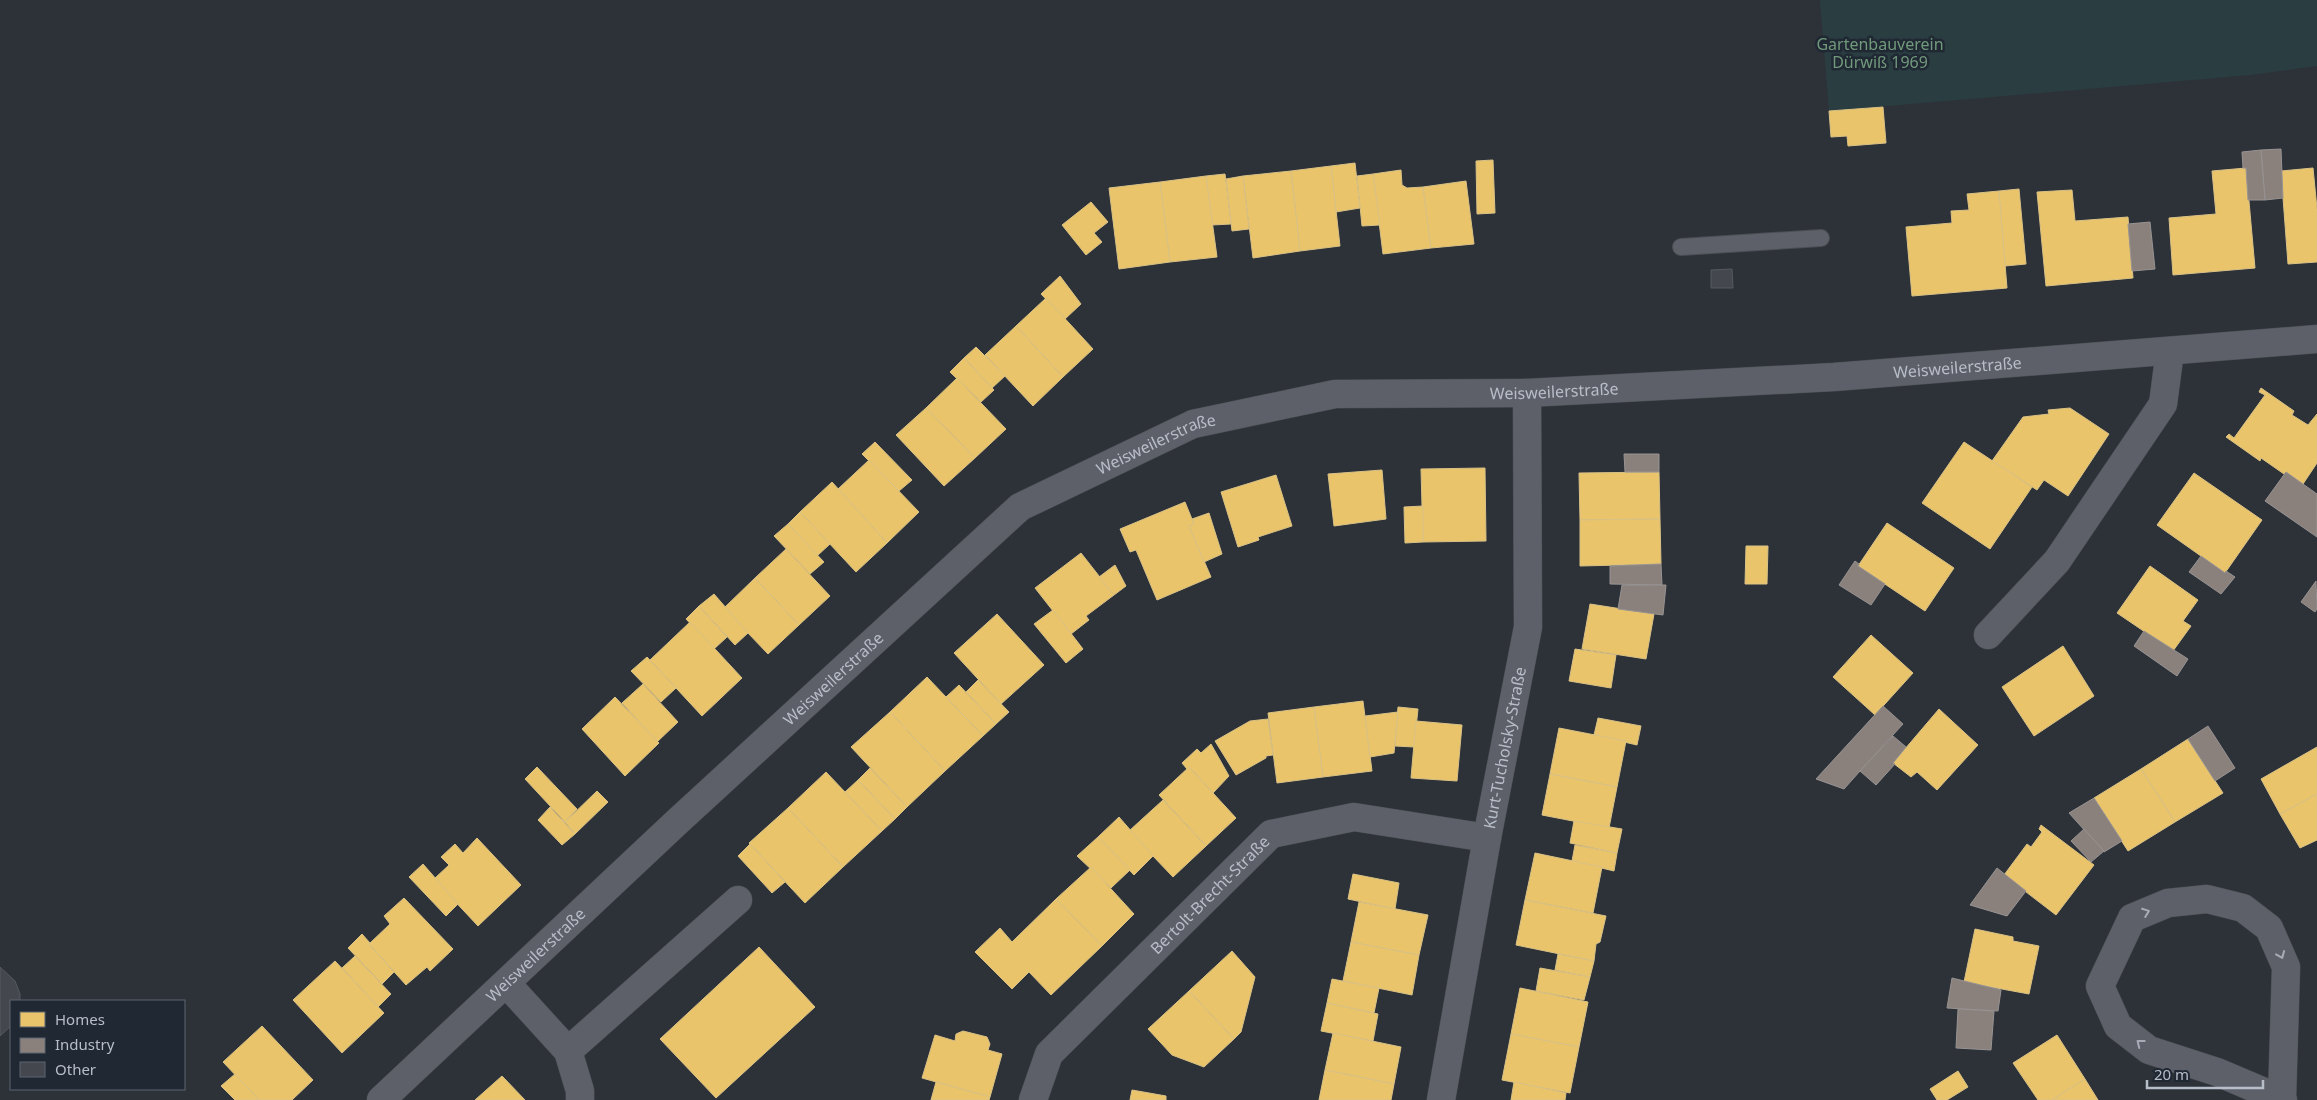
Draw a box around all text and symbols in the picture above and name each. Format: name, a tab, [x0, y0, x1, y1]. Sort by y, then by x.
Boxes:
park label: Gartenbauverein Dürwiß 1969	[1816, 33, 1944, 73]
street label: Weisweilerstraße	[1892, 351, 2022, 383]
street label: Weisweilerstraße	[1490, 377, 1619, 404]
street label: Weisweilerstraße	[1093, 409, 1218, 480]
street label: Weisweilerstraße	[778, 627, 888, 730]
street label: Kurt-Tucholsky-Straße	[1478, 665, 1531, 831]
street label: Bertolt-Brecht-Straße	[1145, 831, 1274, 959]
street label: Weisweilerstraße	[481, 903, 590, 1007]
one-way arrow	[2141, 908, 2150, 918]
one-way arrow	[2274, 950, 2285, 959]
legend	[10, 1000, 185, 1090]
text: Homes	[55, 1009, 105, 1029]
text: Industry	[55, 1034, 115, 1054]
one-way arrow	[2137, 1041, 2146, 1049]
scale bar	[2147, 1058, 2263, 1090]
text: Other	[55, 1059, 96, 1079]
text: 20 m	[2154, 1064, 2189, 1084]

